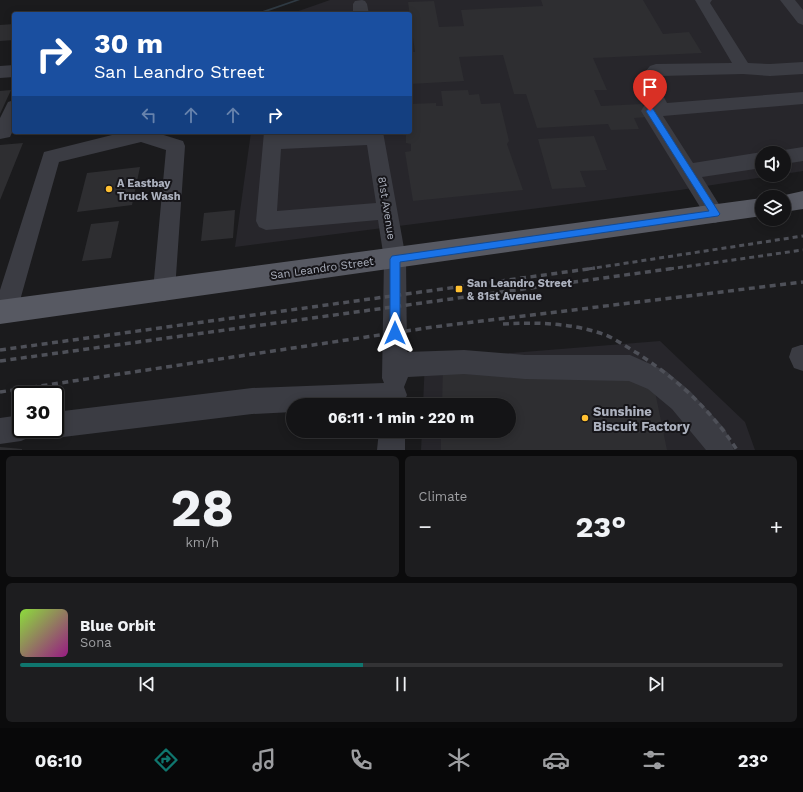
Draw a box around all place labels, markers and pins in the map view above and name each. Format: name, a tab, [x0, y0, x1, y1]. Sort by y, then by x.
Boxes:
pin	[633, 70, 667, 111]
place label: A Eastbay Truck Wash	[117, 177, 181, 203]
marker: A Eastbay Truck Wash	[104, 184, 114, 194]
place label: San Leandro Street & 81st Avenue	[467, 277, 572, 303]
marker: San Leandro Street & 81st Avenue	[454, 284, 464, 294]
place label: Sunshine Biscuit Factory	[593, 404, 690, 434]
marker: Sunshine Biscuit Factory	[580, 413, 590, 423]

